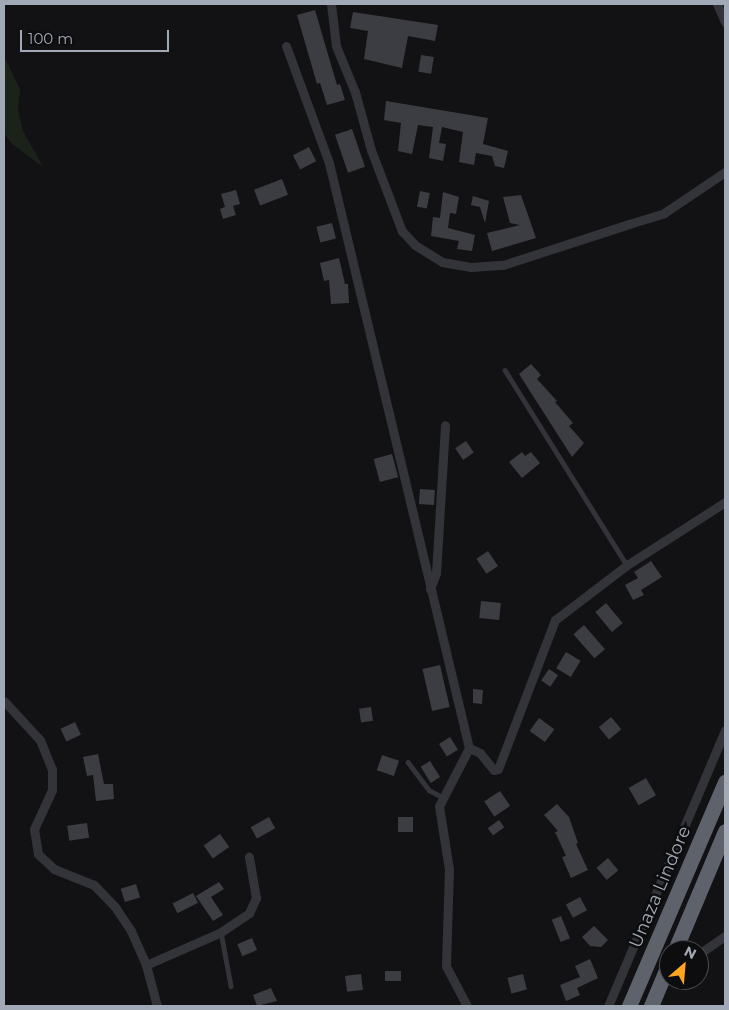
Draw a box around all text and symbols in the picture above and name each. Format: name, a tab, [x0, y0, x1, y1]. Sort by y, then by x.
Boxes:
scale bar	[22, 20, 171, 52]
text: 100 m	[28, 29, 73, 48]
street label: Unaza Lindore	[625, 823, 695, 951]
north arrow	[659, 940, 709, 990]
text: N	[681, 942, 699, 963]

